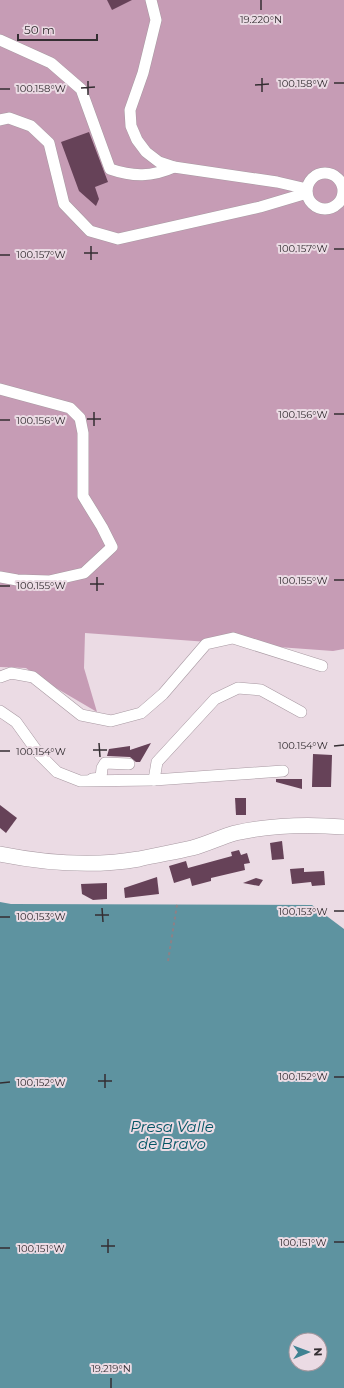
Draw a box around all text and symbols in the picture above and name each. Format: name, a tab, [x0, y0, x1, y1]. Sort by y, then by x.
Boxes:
text: 19.220°N	[240, 13, 282, 26]
scale bar	[18, 16, 97, 42]
text: 50 m	[24, 22, 55, 37]
text: 100.158°W	[278, 77, 328, 90]
text: 100.158°W	[16, 82, 66, 95]
text: 100.157°W	[278, 242, 328, 255]
text: 100.157°W	[16, 248, 66, 261]
text: 100.156°W	[278, 408, 328, 421]
text: 100.156°W	[16, 414, 66, 427]
text: 100.155°W	[278, 574, 328, 587]
text: 100.155°W	[16, 579, 66, 592]
text: 100.154°W	[278, 739, 328, 752]
text: 100.154°W	[16, 745, 66, 758]
text: 100.153°W	[278, 905, 328, 918]
text: 100.153°W	[16, 910, 66, 923]
text: 100.152°W	[278, 1070, 328, 1083]
text: 100.152°W	[16, 1076, 66, 1089]
water label: Presa Valle de Bravo	[130, 1117, 214, 1153]
text: 100.151°W	[279, 1236, 327, 1249]
text: 100.151°W	[17, 1242, 65, 1255]
north arrow	[288, 1332, 328, 1372]
text: N	[311, 1347, 325, 1356]
text: 19.219°N	[91, 1362, 131, 1375]

